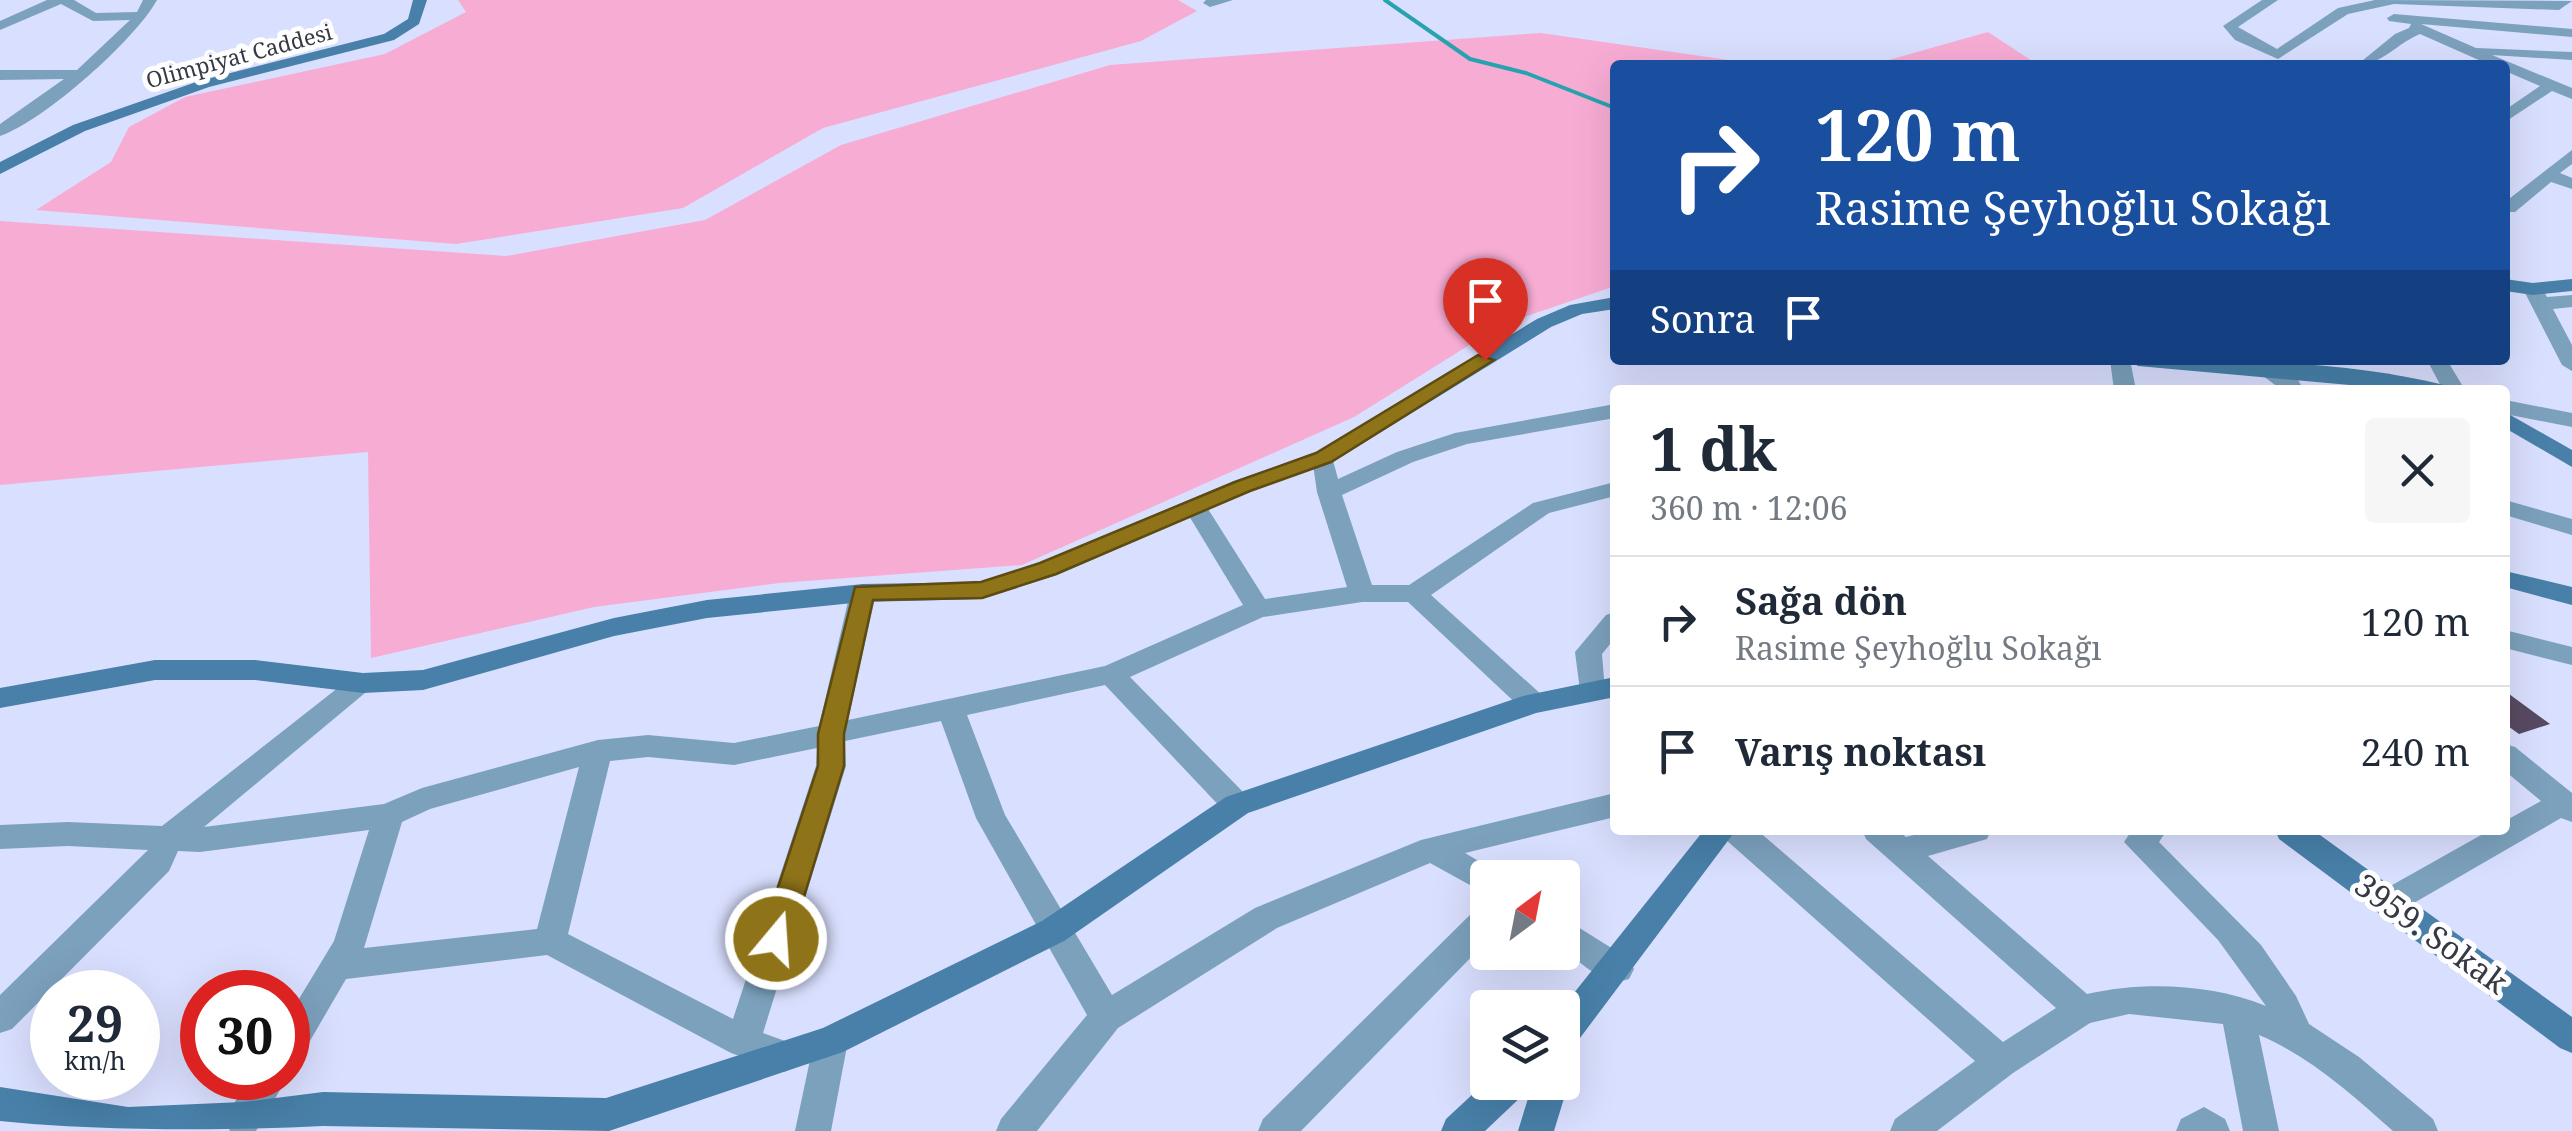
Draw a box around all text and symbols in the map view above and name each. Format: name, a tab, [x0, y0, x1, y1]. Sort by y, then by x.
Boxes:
street label: Olimpiyat Caddesi	[142, 16, 335, 94]
text: 120 m	[1815, 86, 2021, 182]
icon: right	[1650, 100, 1780, 230]
text: Rasime Şeyhoğlu Sokağı	[1815, 177, 2331, 238]
pin	[1443, 258, 1528, 361]
icon: arrive	[1458, 273, 1513, 328]
icon: arrive	[1776, 290, 1831, 345]
text: Sonra	[1650, 292, 1756, 344]
text: 1 dk	[1650, 407, 1777, 489]
button: close	[2365, 418, 2470, 523]
text: 360 m · 12:06	[1650, 486, 1848, 529]
text: Sağa dön	[1735, 574, 1907, 626]
icon: right	[1650, 594, 1705, 649]
text: 120 m	[2360, 595, 2470, 647]
text: Rasime Şeyhoğlu Sokağı	[1735, 626, 2102, 669]
icon: arrive	[1650, 724, 1705, 779]
text: Varış noktası	[1735, 725, 1986, 777]
text: 240 m	[2360, 725, 2470, 777]
north arrow	[1470, 860, 1580, 970]
map controls	[1470, 860, 1580, 1100]
street label: 3959. Sokak	[2347, 863, 2517, 1003]
position arrow	[724, 887, 828, 991]
speed limit sign: 30	[180, 970, 310, 1100]
text: 29	[67, 989, 123, 1057]
button: layers	[1470, 990, 1580, 1100]
text: km/h	[64, 1043, 126, 1077]

